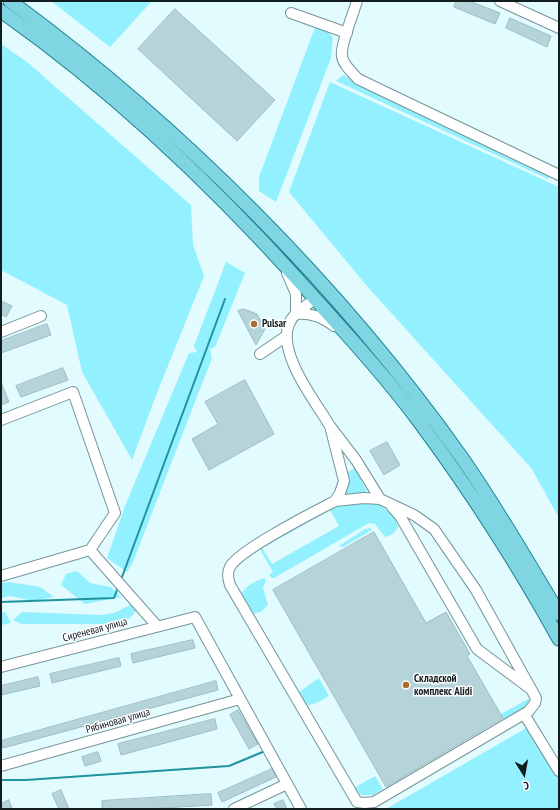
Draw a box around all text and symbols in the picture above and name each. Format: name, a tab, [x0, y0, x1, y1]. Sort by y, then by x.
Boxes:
place label: Pulsar	[262, 317, 286, 331]
marker: Pulsar	[249, 319, 259, 329]
street label: Сиреневая улица	[61, 615, 129, 645]
place label: Складской комплекс Alidi	[414, 672, 472, 698]
marker: Складской комплекс Alidi	[401, 680, 411, 690]
street label: Рябиновая улица	[84, 706, 152, 736]
north arrow	[504, 754, 544, 794]
text: С	[522, 778, 530, 793]

